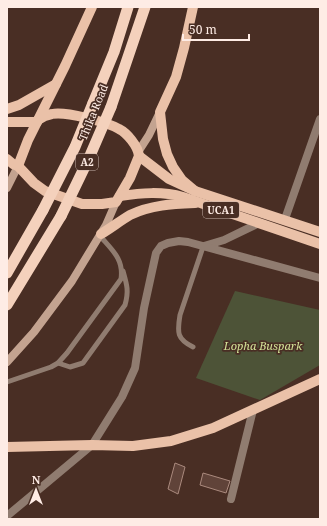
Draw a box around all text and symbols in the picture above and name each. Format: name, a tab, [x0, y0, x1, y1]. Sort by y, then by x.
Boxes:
scale bar	[183, 16, 249, 42]
text: 50 m	[189, 21, 217, 38]
street label: Thika Road	[75, 81, 111, 142]
road number: A2	[76, 154, 98, 170]
road number: UCA1	[203, 202, 239, 218]
park label: Lopha Buspark	[223, 338, 303, 353]
north arrow	[16, 470, 56, 510]
text: N	[32, 472, 41, 487]

